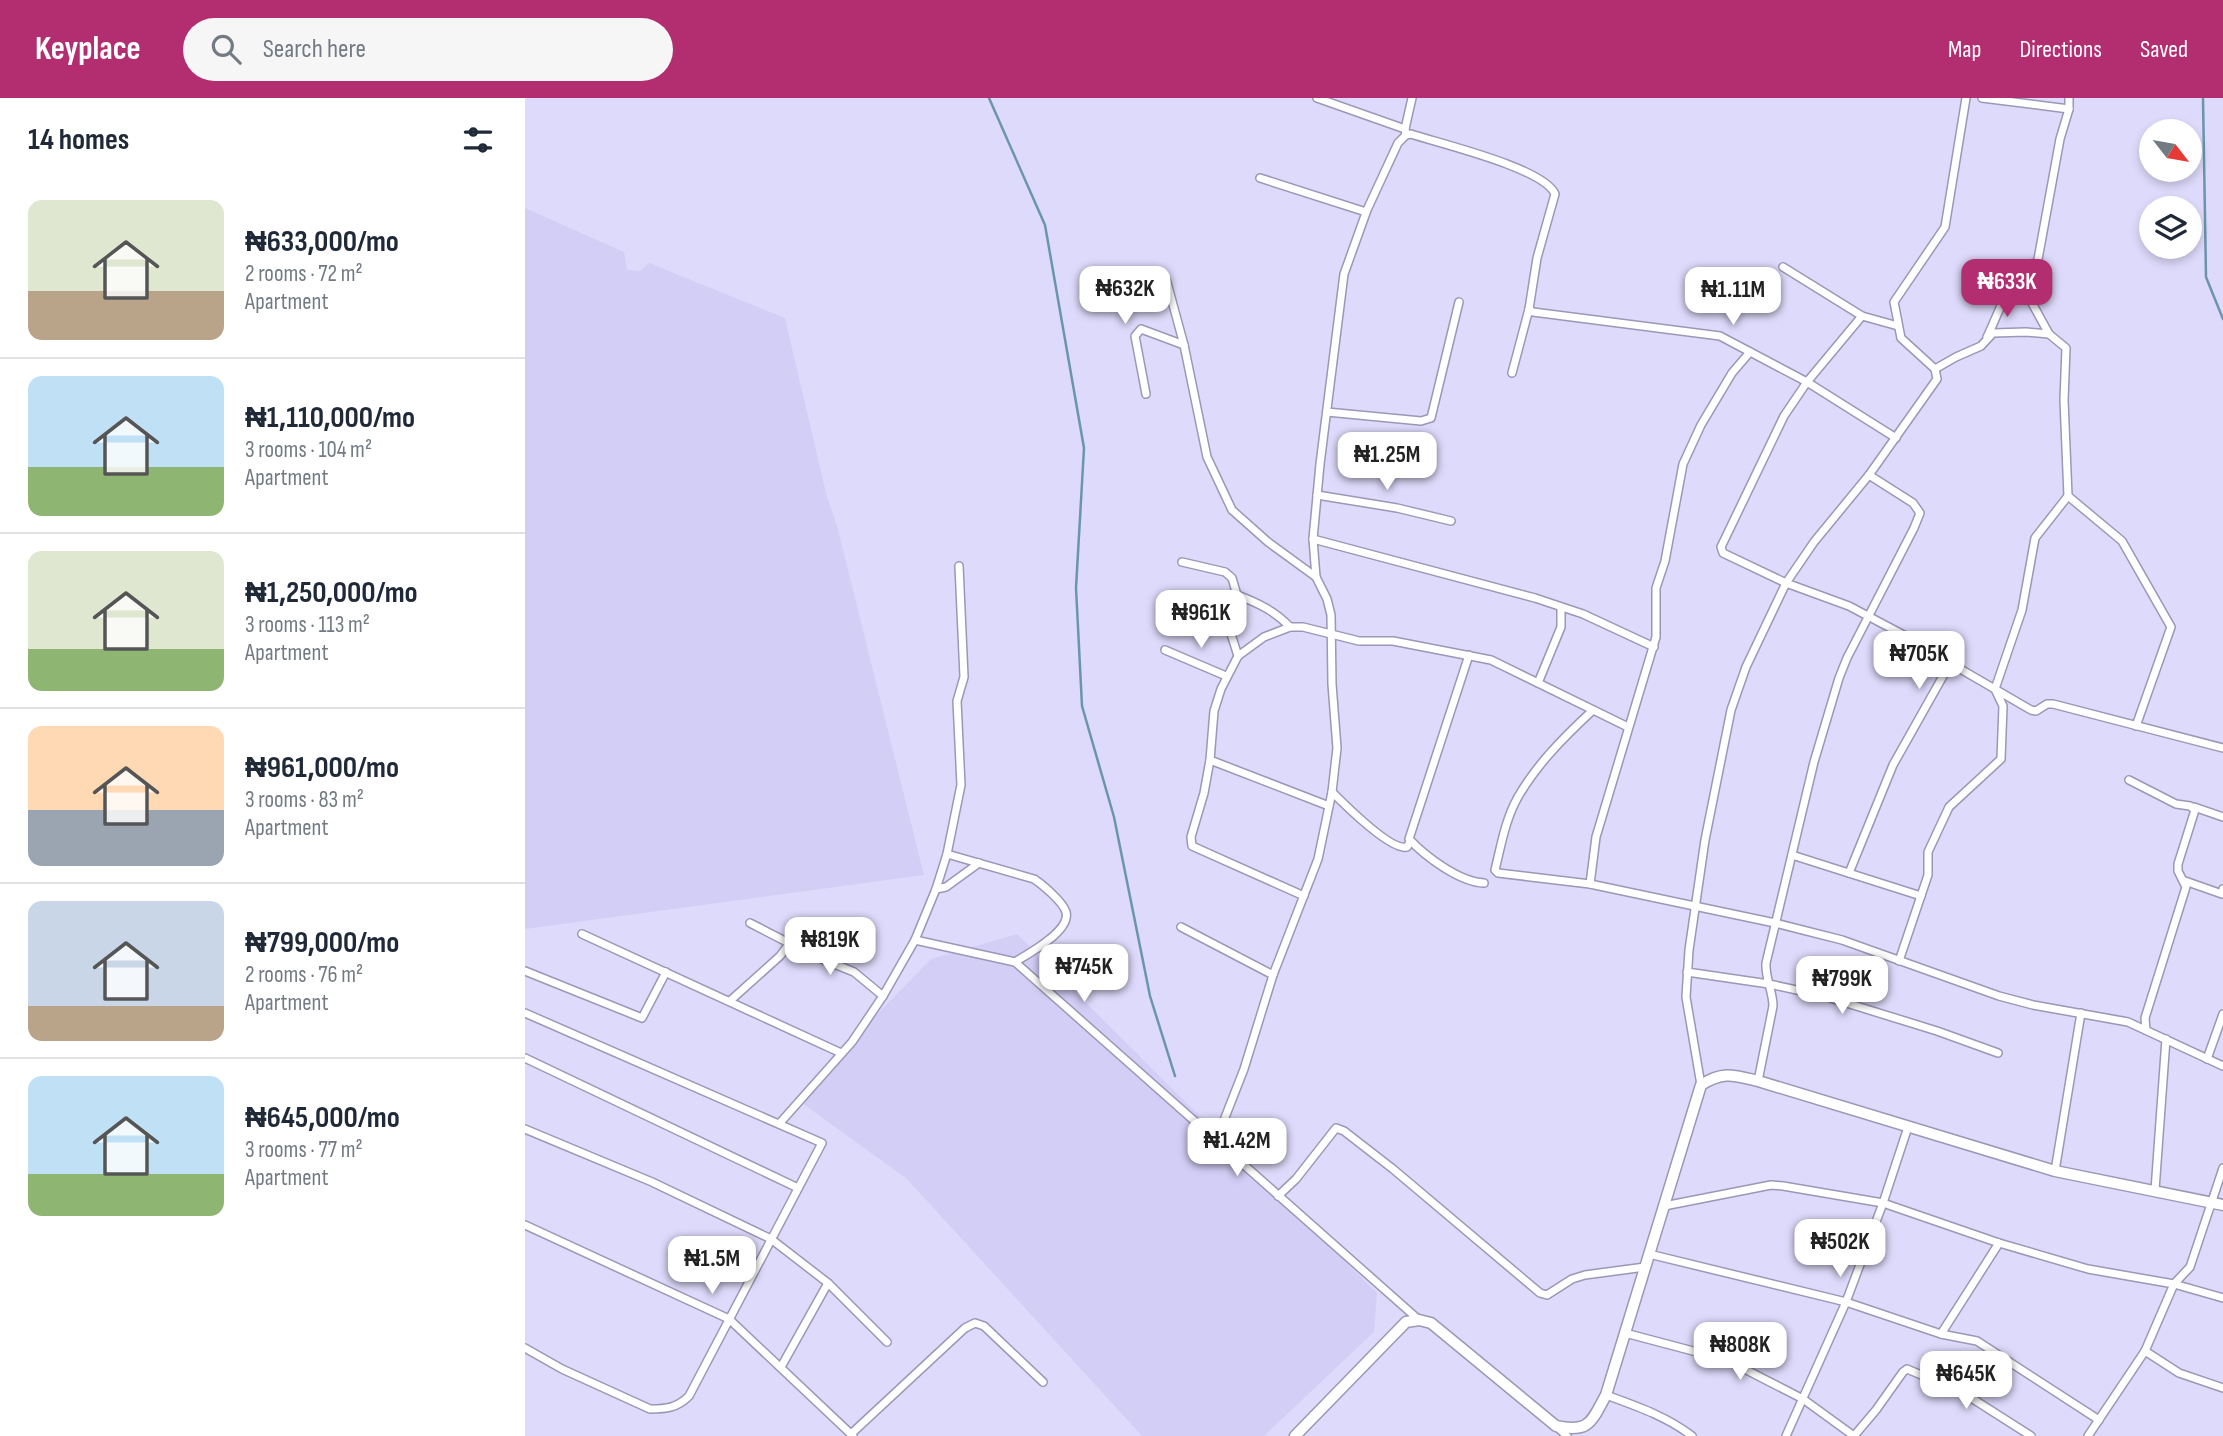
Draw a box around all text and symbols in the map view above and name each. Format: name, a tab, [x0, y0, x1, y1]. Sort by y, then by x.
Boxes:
search box	[183, 18, 673, 81]
text: Keyplace	[35, 29, 141, 69]
icon: search	[207, 30, 245, 68]
text: Search here	[263, 34, 366, 65]
text: Map	[1948, 35, 1981, 64]
text: Directions	[2019, 35, 2102, 64]
text: Saved	[2140, 35, 2188, 64]
north arrow	[2139, 119, 2201, 182]
map controls	[2139, 119, 2202, 259]
icon: filters	[459, 121, 497, 159]
text: 14 homes	[28, 122, 129, 158]
button: layers	[2139, 196, 2202, 259]
text: ₦633,000/mo	[245, 224, 399, 260]
icon: home	[84, 228, 168, 312]
text: 2 rooms · 72 m²	[245, 260, 363, 288]
pin: ₦633K	[1958, 260, 2056, 319]
pin: ₦632K	[1076, 266, 1174, 326]
pin: ₦1.11M	[1676, 268, 1790, 327]
text: ₦633K	[1977, 268, 2037, 296]
text: ₦632K	[1095, 275, 1155, 303]
text: ₦1.11M	[1701, 276, 1765, 304]
text: Apartment	[245, 288, 329, 316]
text: ₦1,110,000/mo	[245, 400, 415, 436]
icon: home	[84, 404, 168, 488]
pin: ₦1.25M	[1330, 432, 1444, 492]
text: 3 rooms · 104 m²	[245, 436, 372, 464]
text: ₦1.25M	[1354, 441, 1420, 469]
text: Apartment	[245, 464, 329, 492]
text: ₦1,250,000/mo	[245, 575, 418, 611]
icon: home	[84, 579, 168, 663]
pin: ₦961K	[1152, 590, 1250, 650]
text: ₦961K	[1172, 599, 1230, 627]
text: 3 rooms · 113 m²	[245, 611, 370, 639]
pin: ₦705K	[1870, 632, 1968, 691]
text: Apartment	[245, 639, 329, 667]
text: ₦705K	[1890, 640, 1948, 668]
text: ₦961,000/mo	[245, 750, 399, 786]
icon: home	[84, 754, 168, 838]
text: 3 rooms · 83 m²	[245, 786, 364, 814]
text: Apartment	[245, 814, 329, 842]
pin: ₦819K	[781, 918, 879, 977]
text: ₦799,000/mo	[245, 925, 399, 961]
text: ₦819K	[801, 926, 859, 954]
icon: home	[84, 929, 168, 1013]
pin: ₦745K	[1035, 944, 1133, 1004]
text: ₦745K	[1055, 953, 1113, 981]
pin: ₦799K	[1793, 956, 1891, 1016]
text: 2 rooms · 76 m²	[245, 961, 363, 989]
text: ₦799K	[1812, 965, 1872, 993]
text: Apartment	[245, 989, 329, 1017]
text: ₦645,000/mo	[245, 1100, 400, 1136]
icon: home	[84, 1104, 168, 1188]
pin: ₦1.42M	[1180, 1118, 1294, 1178]
text: ₦1.42M	[1204, 1127, 1270, 1155]
text: 3 rooms · 77 m²	[245, 1136, 363, 1164]
text: Apartment	[245, 1164, 329, 1192]
pin: ₦502K	[1791, 1220, 1889, 1279]
text: ₦502K	[1810, 1228, 1870, 1256]
pin: ₦1.5M	[663, 1236, 761, 1296]
text: ₦1.5M	[684, 1245, 740, 1273]
pin: ₦808K	[1691, 1322, 1789, 1382]
text: ₦808K	[1710, 1331, 1770, 1359]
pin: ₦645K	[1917, 1352, 2015, 1411]
text: ₦645K	[1936, 1360, 1996, 1388]

